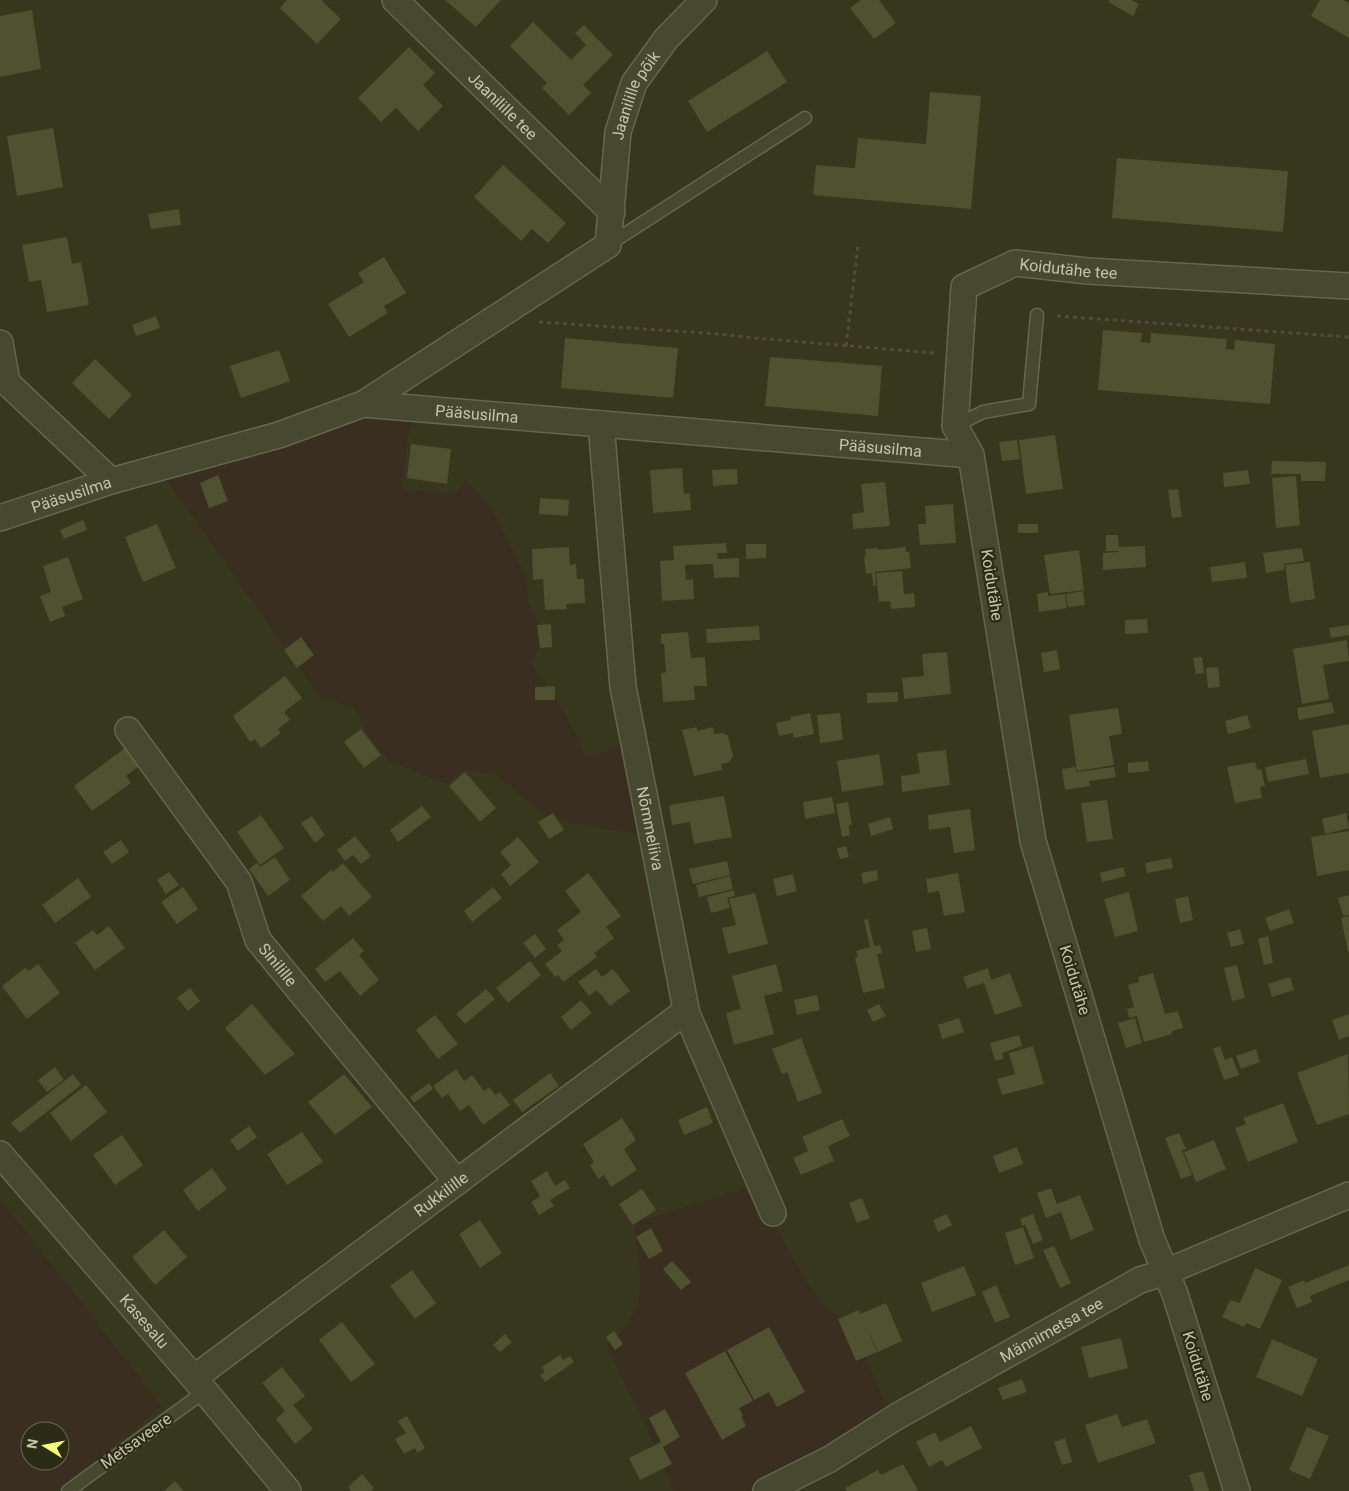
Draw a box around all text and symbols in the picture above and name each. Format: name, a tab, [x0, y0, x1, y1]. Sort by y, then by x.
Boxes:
street label: Jaanilille põik	[608, 46, 664, 141]
street label: Jaanilille tee	[464, 68, 542, 143]
street label: Koidutähe tee	[1019, 254, 1118, 282]
street label: Pääsusilma	[435, 401, 519, 427]
street label: Pääsusilma	[838, 434, 923, 460]
street label: Pääsusilma	[29, 472, 114, 516]
street label: Koidutähe	[977, 548, 1007, 622]
street label: Nõmmeliiva	[633, 785, 668, 872]
street label: Sinilille	[255, 939, 301, 990]
street label: Koidutähe	[1055, 943, 1095, 1017]
street label: Rukkilille	[410, 1167, 472, 1220]
street label: Kasesalu	[116, 1290, 173, 1352]
street label: Männimetsa tee	[997, 1293, 1106, 1366]
street label: Koidutähe	[1178, 1329, 1218, 1403]
street label: Metsaveere	[97, 1409, 175, 1473]
north arrow	[20, 1421, 70, 1471]
text: N	[23, 1437, 41, 1450]

